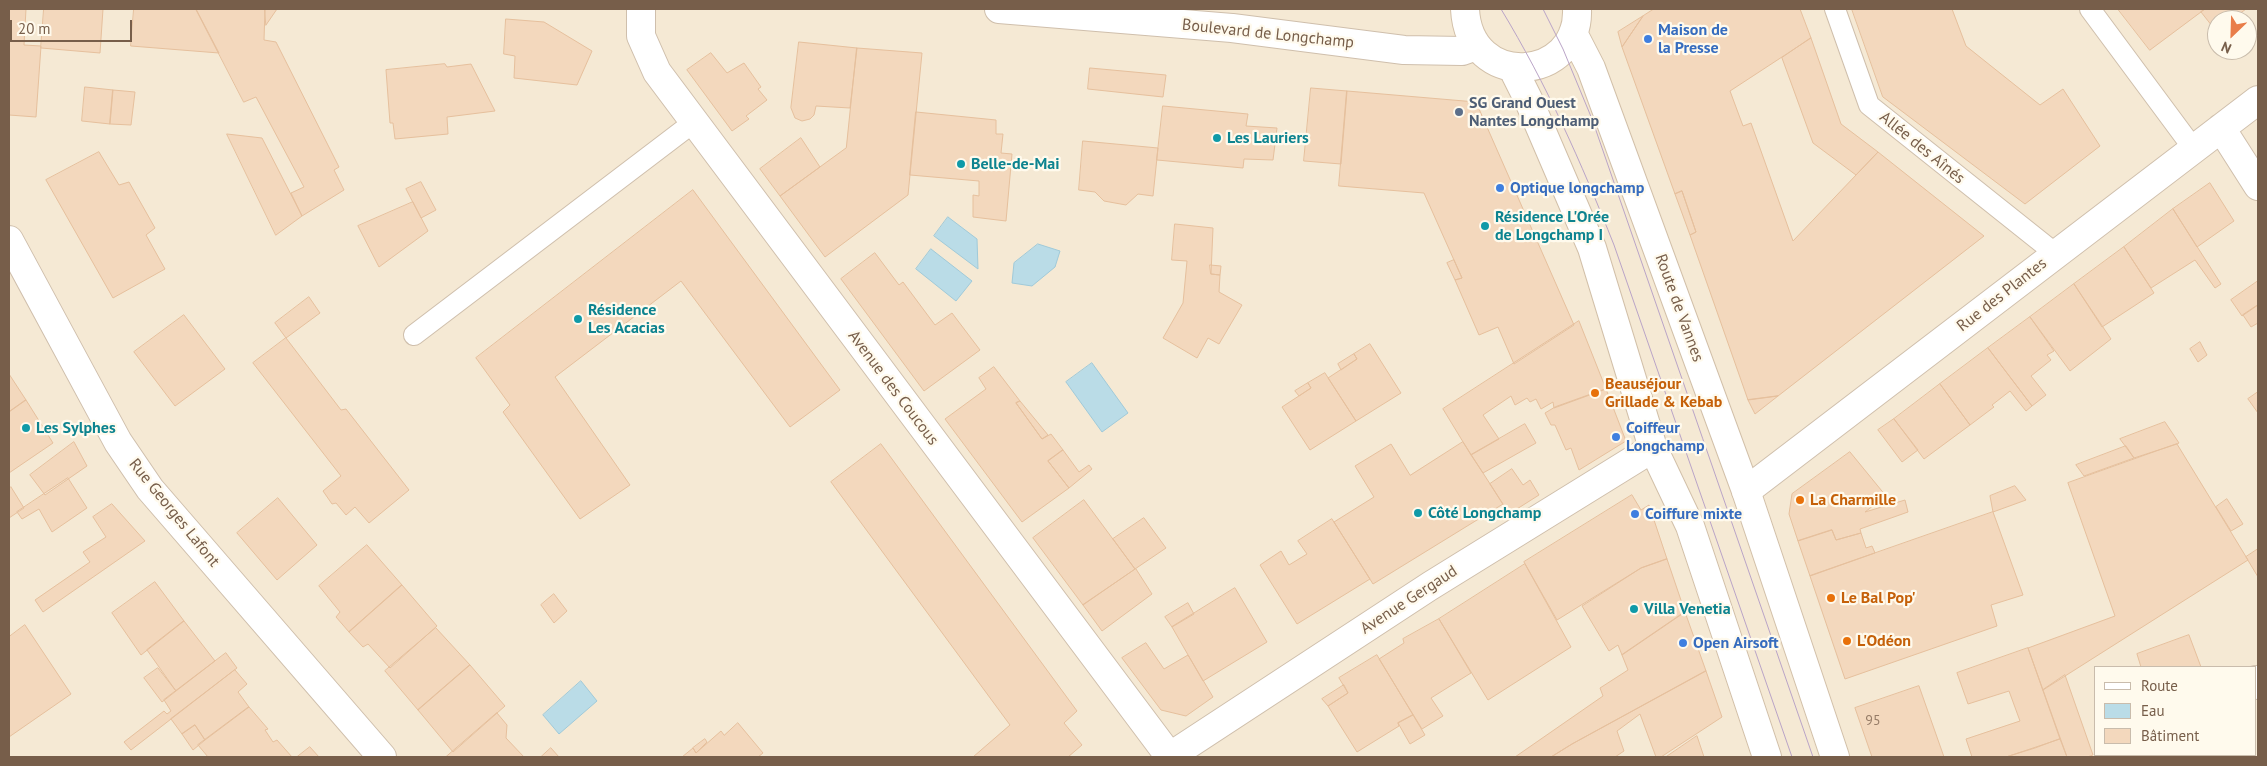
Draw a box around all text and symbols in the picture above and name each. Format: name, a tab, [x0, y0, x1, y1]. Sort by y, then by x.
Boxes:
scale bar	[12, 10, 135, 42]
north arrow	[2207, 10, 2257, 60]
street label: Boulevard de Longchamp	[1181, 15, 1355, 53]
text: 20 m	[18, 19, 51, 38]
place label: Maison de la Presse	[1658, 20, 1728, 58]
marker: Maison de la Presse	[1642, 33, 1654, 45]
text: N	[2218, 38, 2234, 58]
place label: SG Grand Ouest Nantes Longchamp	[1469, 93, 1599, 131]
marker: SG Grand Ouest Nantes Longchamp	[1453, 106, 1465, 118]
street label: Allée des Aînés	[1876, 108, 1968, 188]
place label: Les Lauriers	[1227, 128, 1309, 148]
marker: Les Lauriers	[1211, 132, 1223, 144]
place label: Belle-de-Mai	[971, 154, 1059, 174]
marker: Belle-de-Mai	[955, 158, 967, 170]
place label: Optique longchamp	[1510, 178, 1644, 198]
marker: Optique longchamp	[1494, 182, 1506, 194]
place label: Résidence L'Orée de Longchamp I	[1495, 207, 1609, 245]
marker: Résidence L'Orée de Longchamp I	[1479, 220, 1491, 232]
street label: Route de Vannes	[1651, 252, 1707, 364]
street label: Rue des Plantes	[1953, 254, 2051, 336]
place label: Résidence Les Acacias	[588, 300, 665, 338]
marker: Résidence Les Acacias	[572, 313, 584, 325]
street label: Avenue des Coucous	[844, 327, 942, 449]
place label: Beauséjour Grillade & Kebab	[1605, 374, 1722, 412]
marker: Beauséjour Grillade & Kebab	[1589, 387, 1601, 399]
place label: Les Sylphes	[36, 418, 116, 438]
place label: Coiffeur Longchamp	[1626, 418, 1705, 456]
marker: Les Sylphes	[20, 422, 32, 434]
marker: Coiffeur Longchamp	[1610, 431, 1622, 443]
street label: Rue Georges Lafont	[125, 455, 223, 571]
place label: La Charmille	[1810, 490, 1896, 510]
marker: La Charmille	[1794, 494, 1806, 506]
place label: Côté Longchamp	[1428, 503, 1541, 523]
place label: Coiffure mixte	[1645, 504, 1742, 524]
marker: Côté Longchamp	[1412, 507, 1424, 519]
marker: Coiffure mixte	[1629, 508, 1641, 520]
street label: Avenue Gergaud	[1357, 562, 1461, 638]
place label: Le Bal Pop'	[1841, 588, 1916, 608]
marker: Le Bal Pop'	[1825, 592, 1837, 604]
place label: Villa Venetia	[1644, 599, 1731, 619]
marker: Villa Venetia	[1628, 603, 1640, 615]
place label: L'Odéon	[1857, 631, 1911, 651]
place label: Open Airsoft	[1693, 633, 1779, 653]
marker: L'Odéon	[1841, 635, 1853, 647]
marker: Open Airsoft	[1677, 637, 1689, 649]
legend	[2094, 666, 2257, 756]
text: Route	[2141, 676, 2178, 695]
text: Eau	[2141, 701, 2165, 720]
house number: 95	[1865, 713, 1881, 729]
text: Bâtiment	[2141, 726, 2199, 745]

